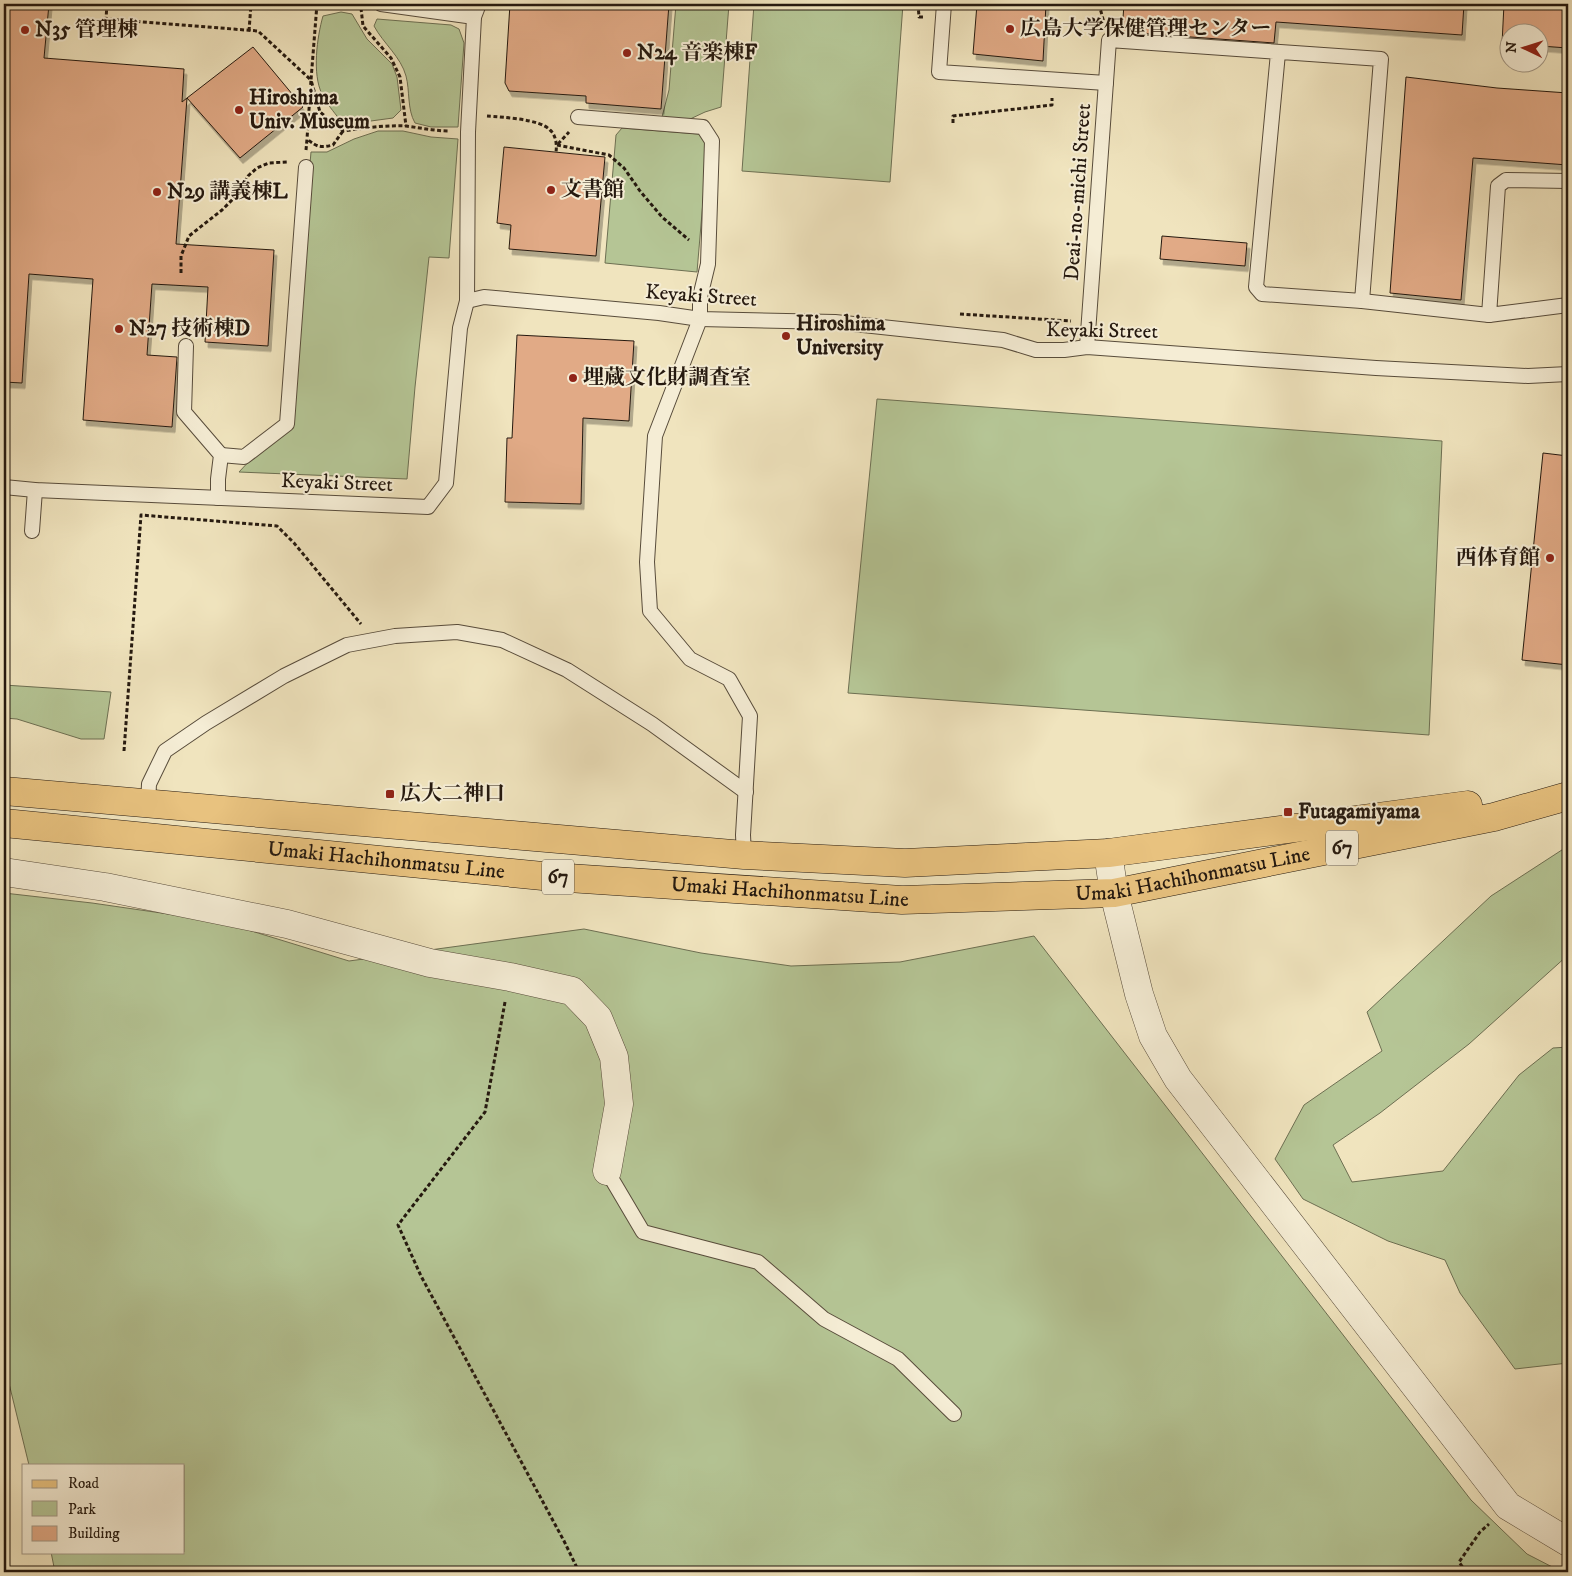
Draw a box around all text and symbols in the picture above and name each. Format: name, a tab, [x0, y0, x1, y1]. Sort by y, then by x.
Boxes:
place label: 広島大学保健管理センター	[1020, 16, 1271, 42]
place label: N35 管理棟	[35, 17, 138, 43]
north arrow	[1500, 22, 1550, 72]
marker: 広島大学保健管理センター	[1004, 23, 1016, 35]
marker: N35 管理棟	[19, 24, 31, 36]
place label: N24 音楽棟F	[637, 40, 757, 66]
text: N	[1503, 40, 1521, 54]
marker: N24 音楽棟F	[621, 47, 633, 59]
place label: Hiroshima Univ. Museum	[249, 85, 370, 135]
street label: Deai-no-michi Street	[1059, 102, 1097, 282]
marker: Hiroshima Univ. Museum	[233, 104, 245, 116]
place label: 文書館	[561, 177, 624, 203]
place label: N29 講義棟L	[167, 179, 289, 205]
marker: 文書館	[545, 184, 557, 196]
marker: N29 講義棟L	[151, 186, 163, 198]
street label: Keyaki Street	[644, 279, 758, 313]
place label: Hiroshima University	[796, 311, 886, 361]
place label: N27 技術棟D	[129, 316, 251, 342]
street label: Keyaki Street	[1046, 317, 1159, 345]
marker: N27 技術棟D	[113, 323, 125, 335]
marker: Hiroshima University	[780, 330, 792, 342]
place label: 埋蔵文化財調査室	[583, 365, 751, 391]
marker: 埋蔵文化財調査室	[567, 372, 579, 384]
street label: Keyaki Street	[281, 468, 394, 498]
place label: 西体育館	[1456, 545, 1540, 571]
marker: 西体育館	[1544, 552, 1556, 564]
place label: 広大二神口	[400, 781, 505, 807]
marker: 広大二神口	[384, 788, 396, 800]
place label: Futagamiyama	[1298, 799, 1421, 825]
marker: Futagamiyama	[1282, 806, 1294, 818]
road number: 67	[1326, 830, 1358, 866]
street label: Umaki Hachihonmatsu Line	[266, 836, 506, 885]
street label: Umaki Hachihonmatsu Line	[1075, 841, 1313, 907]
road number: 67	[542, 860, 574, 894]
street label: Umaki Hachihonmatsu Line	[670, 872, 909, 913]
legend	[22, 1464, 185, 1554]
text: Road	[68, 1474, 100, 1493]
text: Park	[68, 1500, 97, 1519]
text: Building	[68, 1524, 120, 1543]

